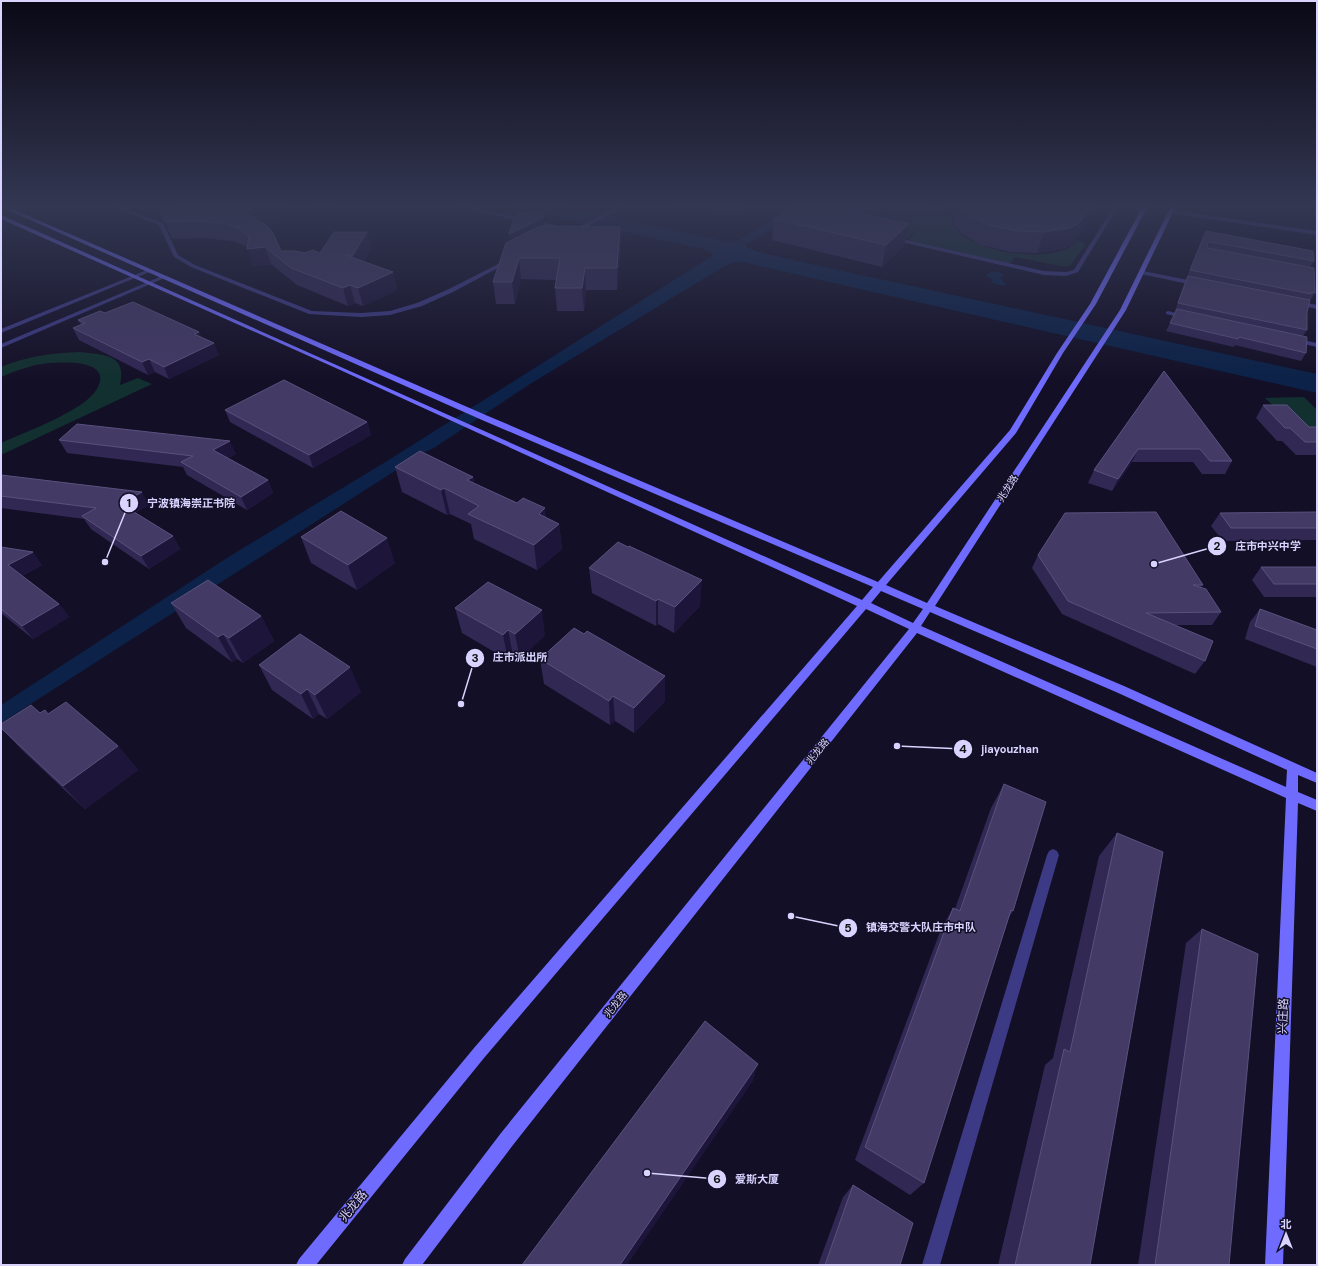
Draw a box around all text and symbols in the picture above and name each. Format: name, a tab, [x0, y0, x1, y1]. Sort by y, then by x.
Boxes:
street label: 兆龙路	[994, 472, 1021, 504]
callout: 宁波镇海崇正书院	[119, 491, 243, 514]
text: 1	[127, 495, 131, 511]
text: 宁波镇海崇正书院	[147, 496, 235, 510]
callout: 庄市中兴中学	[1207, 534, 1309, 557]
text: 2	[1214, 538, 1221, 554]
text: 庄市中兴中学	[1235, 539, 1301, 553]
callout: 庄市派出所	[465, 646, 556, 669]
text: 3	[471, 650, 479, 666]
text: 庄市派出所	[493, 650, 548, 664]
street label: 兆龙路	[803, 736, 832, 767]
callout: jiayouzhan	[953, 737, 1046, 760]
text: 4	[959, 741, 967, 757]
text: jiayouzhan	[980, 742, 1039, 756]
callout: 镇海交警大队庄市中队	[838, 916, 984, 939]
text: 5	[844, 920, 852, 936]
text: 镇海交警大队庄市中队	[866, 920, 976, 934]
street label: 兆龙路	[601, 989, 630, 1020]
street label: 兴庄路	[1274, 998, 1292, 1034]
callout: 爱斯大厦	[707, 1167, 787, 1190]
text: 6	[713, 1171, 721, 1187]
text: 爱斯大厦	[735, 1172, 779, 1186]
street label: 兆龙路	[335, 1187, 371, 1225]
north arrow	[1266, 1214, 1306, 1254]
text: 北	[1281, 1217, 1292, 1231]

